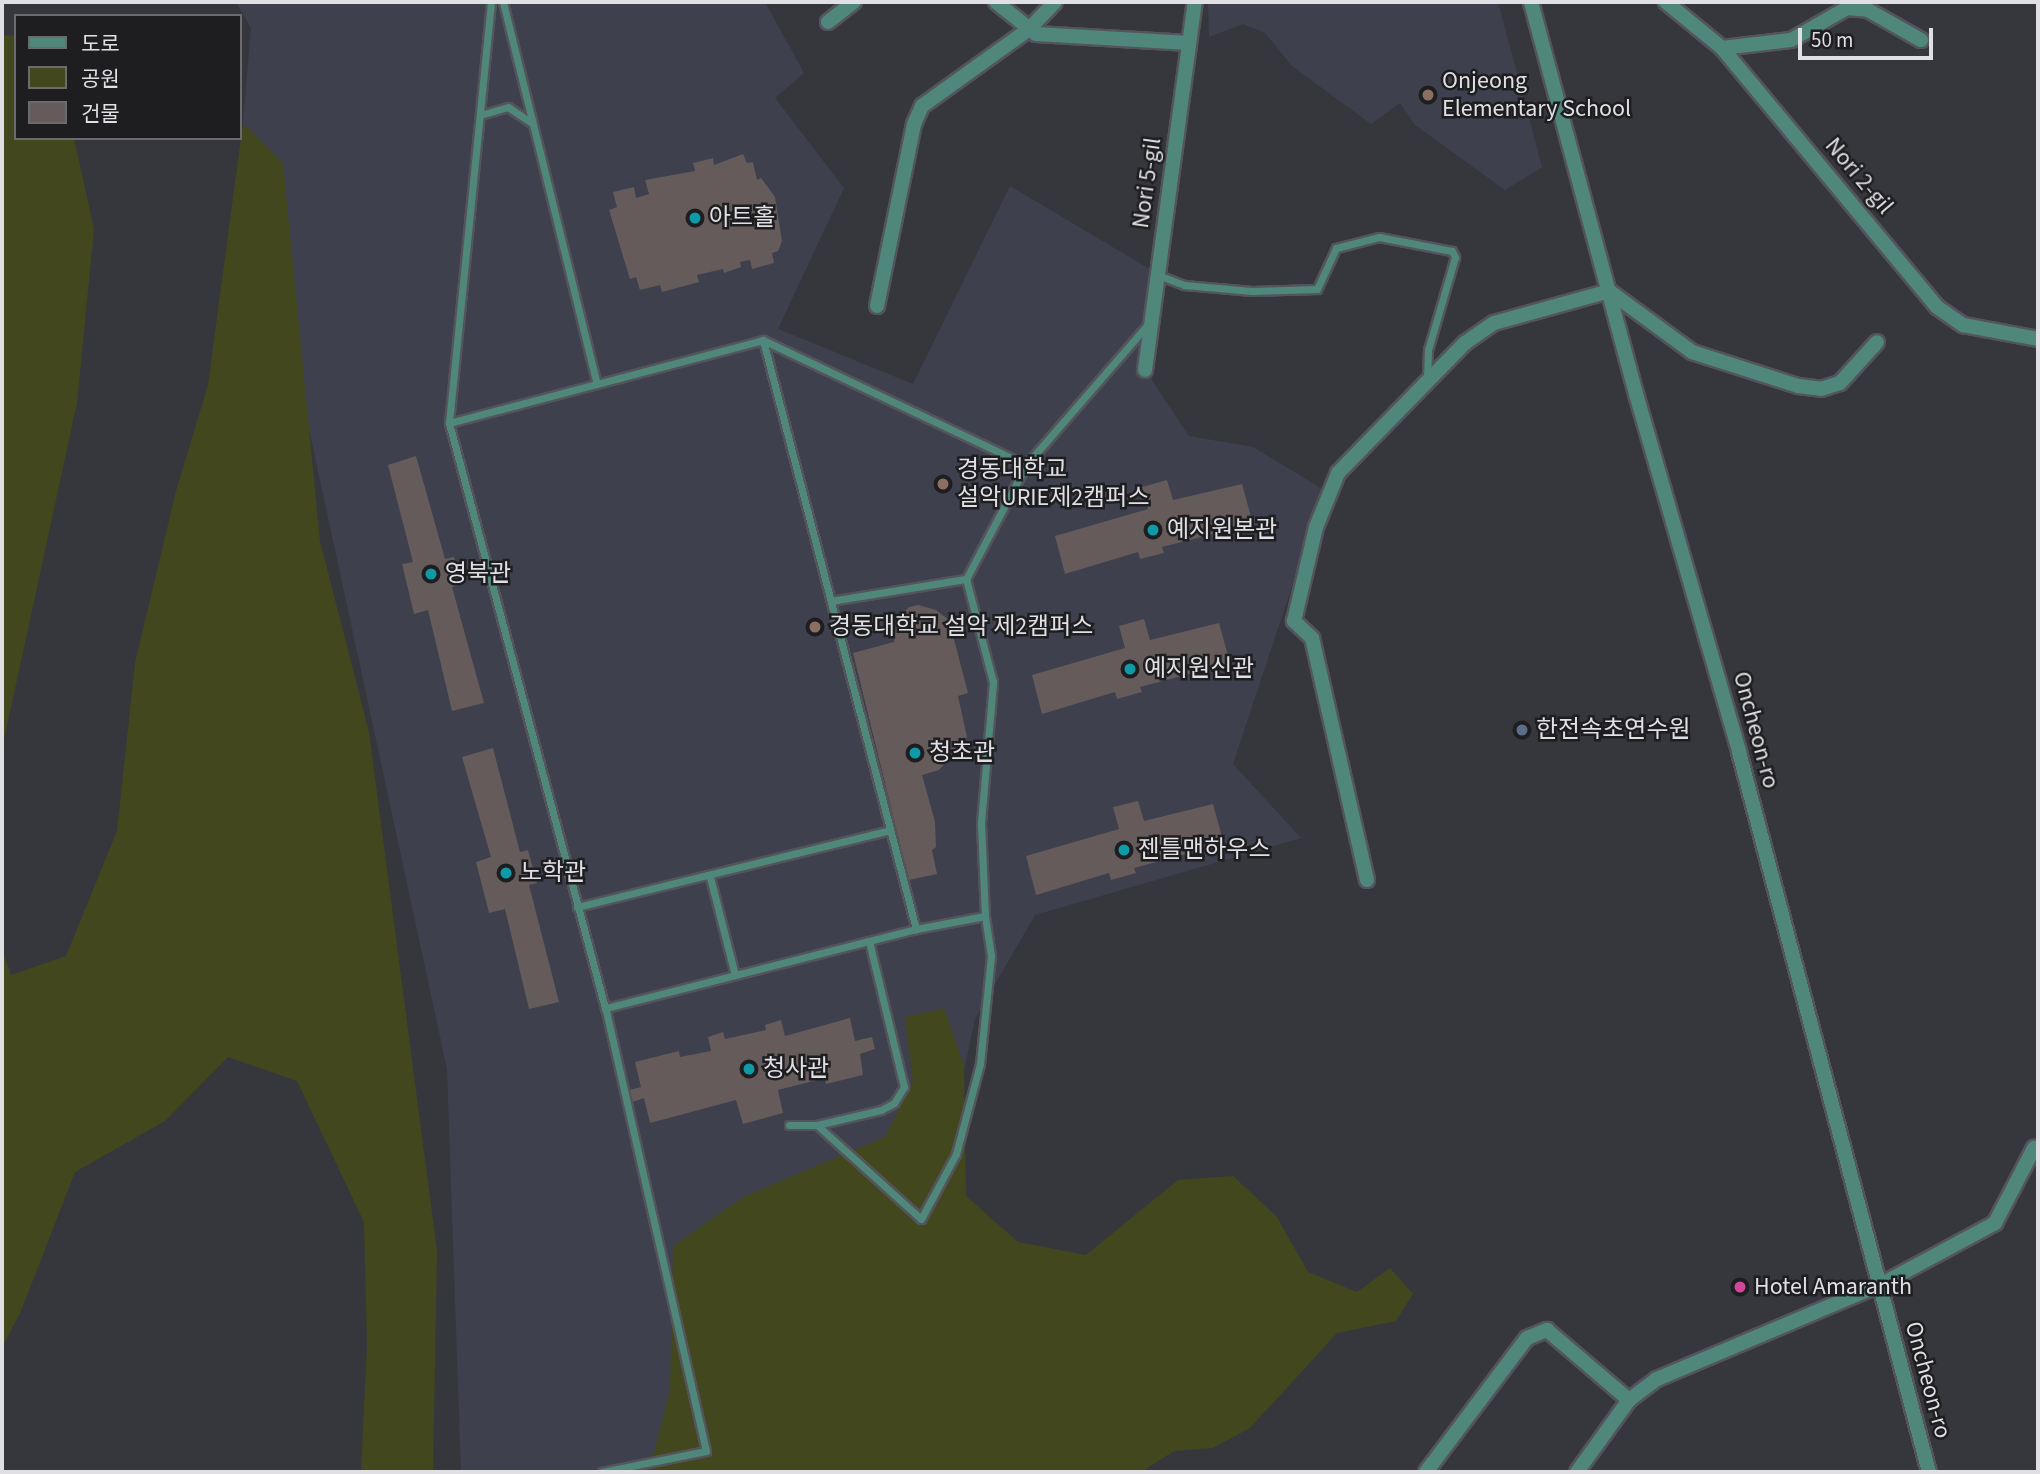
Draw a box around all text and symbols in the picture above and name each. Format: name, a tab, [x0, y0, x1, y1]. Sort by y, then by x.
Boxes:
legend	[14, 14, 242, 140]
scale bar	[1802, 14, 1937, 58]
text: 50 m	[1811, 25, 1853, 55]
text: 도로	[81, 29, 120, 59]
text: 공원	[81, 64, 120, 94]
place label: Onjeong Elementary School	[1442, 67, 1631, 123]
marker: Onjeong Elementary School	[1420, 87, 1436, 103]
text: 건물	[81, 99, 120, 129]
street label: Nori 2-gil	[1819, 132, 1899, 220]
street label: Nori 5-gil	[1126, 136, 1168, 230]
place label: 아트홀	[709, 204, 775, 232]
marker: 아트홀	[687, 210, 703, 226]
place label: 경동대학교 설악URIE제2캠퍼스	[957, 456, 1150, 512]
marker: 경동대학교 설악URIE제2캠퍼스	[935, 476, 951, 492]
place label: 예지원본관	[1167, 516, 1277, 544]
marker: 예지원본관	[1145, 522, 1161, 538]
place label: 영북관	[445, 560, 511, 588]
marker: 영북관	[423, 566, 439, 582]
place label: 경동대학교 설악 제2캠퍼스	[829, 613, 1093, 641]
marker: 경동대학교 설악 제2캠퍼스	[807, 619, 823, 635]
place label: 예지원신관	[1144, 655, 1254, 683]
marker: 예지원신관	[1122, 661, 1138, 677]
street label: Oncheon-ro	[1727, 668, 1785, 792]
place label: 한전속초연수원	[1536, 716, 1691, 744]
marker: 한전속초연수원	[1514, 722, 1530, 738]
place label: 청초관	[929, 739, 995, 767]
marker: 청초관	[907, 745, 923, 761]
place label: 젠틀맨하우스	[1138, 836, 1270, 864]
marker: 젠틀맨하우스	[1116, 842, 1132, 858]
place label: 노학관	[520, 859, 586, 887]
marker: 노학관	[498, 865, 514, 881]
place label: 청사관	[763, 1055, 829, 1083]
marker: 청사관	[741, 1061, 757, 1077]
place label: Hotel Amaranth	[1754, 1273, 1912, 1301]
marker: Hotel Amaranth	[1732, 1279, 1748, 1295]
street label: Oncheon-ro	[1899, 1318, 1957, 1442]

